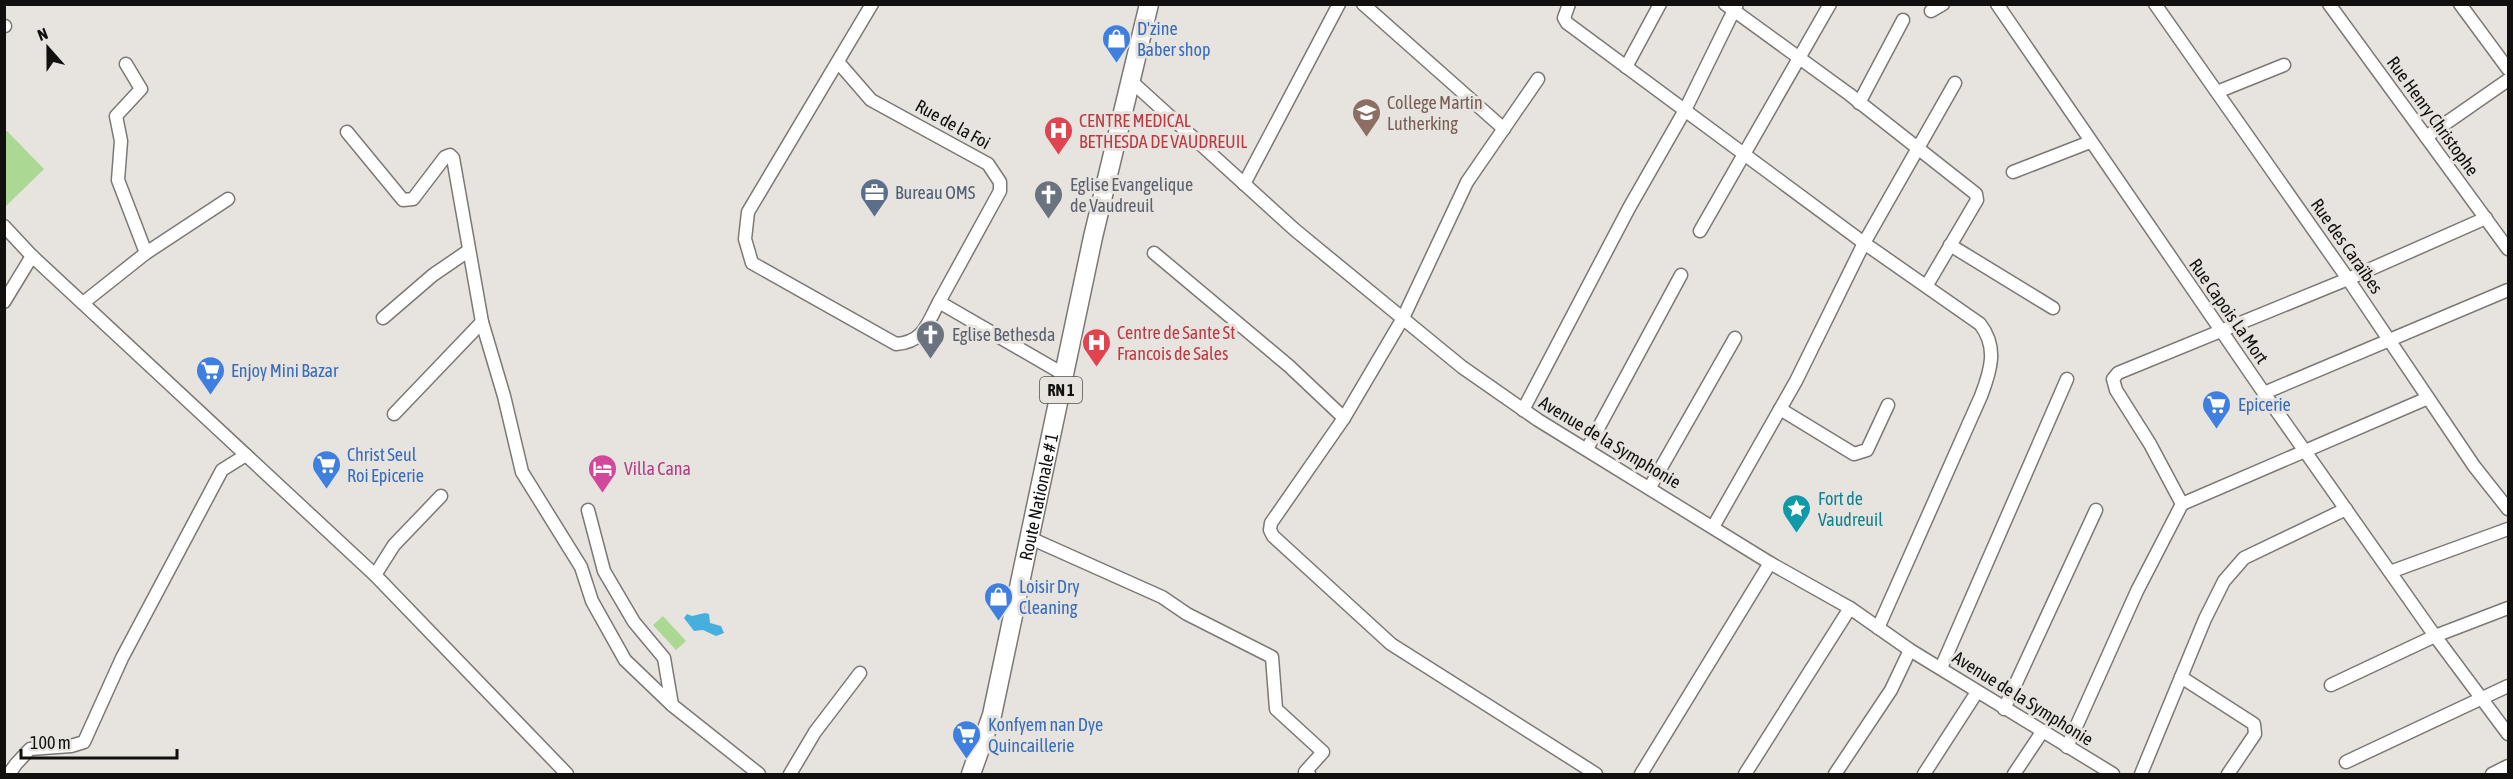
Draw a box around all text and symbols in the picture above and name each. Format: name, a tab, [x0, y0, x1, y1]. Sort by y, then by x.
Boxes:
north arrow	[18, 18, 78, 78]
place label: D'zine Baber shop	[1137, 18, 1210, 60]
shop icon: D'zine Baber shop	[1100, 22, 1132, 64]
text: N	[35, 24, 50, 44]
street label: Rue Henry Christophe	[2383, 52, 2483, 180]
place label: College Martin Lutherking	[1387, 92, 1483, 134]
street label: Rue de la Foi	[912, 95, 994, 153]
school or university icon: College Martin Lutherking	[1350, 96, 1382, 138]
place label: CENTRE MEDICAL BETHESDA DE VAUDREUIL	[1079, 110, 1247, 152]
hospital icon: CENTRE MEDICAL BETHESDA DE VAUDREUIL	[1042, 114, 1074, 156]
place label: Eglise Evangelique de Vaudreuil	[1070, 174, 1193, 216]
office icon: Bureau OMS	[858, 176, 890, 218]
church icon: Eglise Evangelique de Vaudreuil	[1033, 178, 1065, 220]
place label: Bureau OMS	[895, 182, 976, 203]
street label: Rue des Caraïbes	[2307, 195, 2387, 297]
street label: Rue Capois La Mort	[2185, 254, 2273, 368]
church icon: Eglise Bethesda	[915, 318, 947, 360]
place label: Centre de Sante St Francois de Sales	[1117, 322, 1235, 364]
place label: Eglise Bethesda	[952, 324, 1055, 345]
hospital icon: Centre de Sante St Francois de Sales	[1080, 326, 1112, 368]
supermarket icon: Enjoy Mini Bazar	[194, 354, 226, 396]
place label: Enjoy Mini Bazar	[231, 360, 339, 381]
road number: RN 1	[1040, 377, 1082, 403]
supermarket icon: Epicerie	[2201, 388, 2233, 430]
street label: Avenue de la Symphonie	[1535, 391, 1685, 493]
place label: Epicerie	[2238, 394, 2291, 415]
street label: Route Nationale # 1	[1014, 431, 1062, 562]
place label: Christ Seul Roi Epicerie	[347, 444, 424, 486]
supermarket icon: Christ Seul Roi Epicerie	[310, 448, 342, 490]
hotel icon: Villa Cana	[587, 452, 619, 494]
place label: Villa Cana	[624, 458, 691, 479]
place label: Fort de Vaudreuil	[1818, 488, 1883, 530]
place icon: Fort de Vaudreuil	[1781, 492, 1813, 534]
place label: Loisir Dry Cleaning	[1019, 576, 1080, 618]
shop icon: Loisir Dry Cleaning	[982, 580, 1014, 622]
street label: Avenue de la Symphonie	[1949, 646, 2097, 750]
place label: Konfyem nan Dye Quincaillerie	[988, 714, 1103, 756]
supermarket icon: Konfyem nan Dye Quincaillerie	[951, 718, 983, 760]
scale bar	[21, 722, 177, 760]
text: 100 m	[30, 732, 71, 753]

